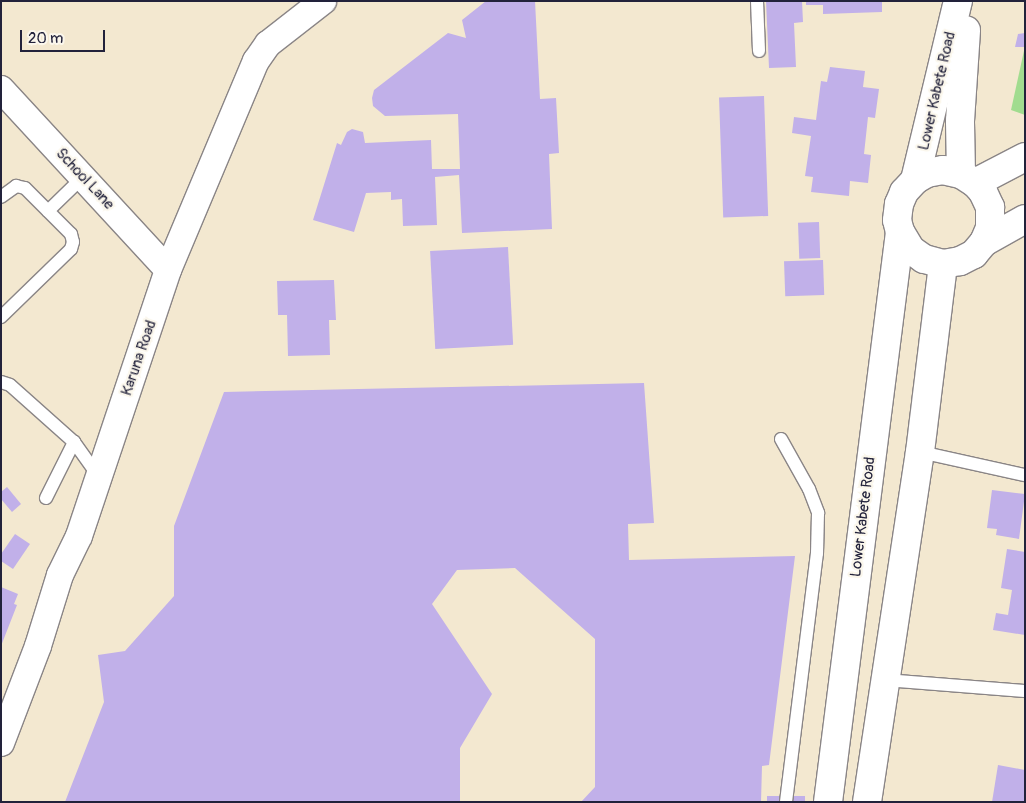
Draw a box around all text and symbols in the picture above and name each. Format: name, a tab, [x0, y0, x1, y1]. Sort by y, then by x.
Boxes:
scale bar	[22, 20, 108, 52]
text: 20 m	[28, 29, 63, 48]
street label: Lower Kabete Road	[915, 30, 959, 152]
street label: School Lane	[52, 145, 118, 213]
street label: Karuna Road	[118, 318, 160, 398]
street label: Lower Kabete Road	[847, 456, 879, 578]

